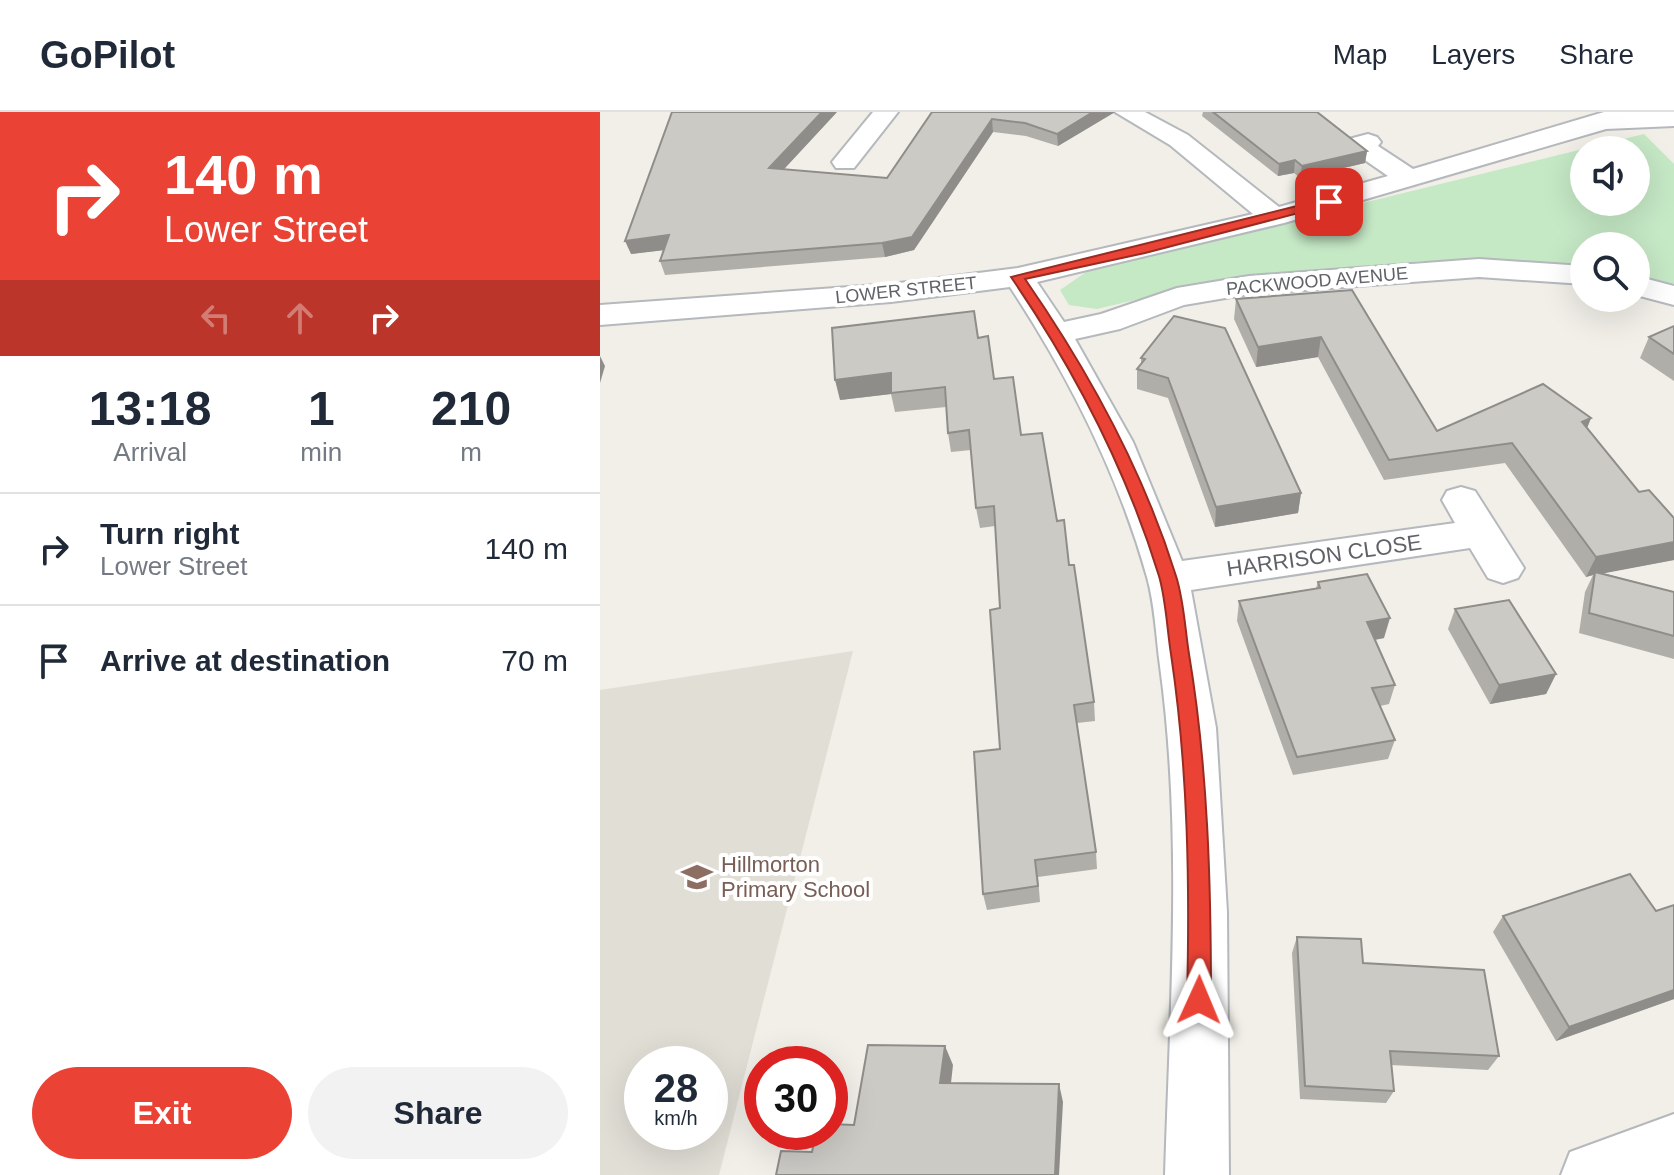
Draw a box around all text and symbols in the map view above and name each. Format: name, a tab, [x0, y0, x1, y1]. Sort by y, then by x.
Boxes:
text: GoPilot	[40, 34, 175, 76]
text: Map	[1333, 39, 1387, 70]
text: Layers	[1431, 39, 1515, 70]
text: Share	[1559, 39, 1634, 70]
map controls	[1570, 136, 1650, 312]
button: sound	[1570, 136, 1650, 216]
text: 140 m	[164, 143, 323, 206]
icon: right	[32, 144, 136, 248]
pin	[1295, 168, 1363, 236]
icon: arrive	[1307, 180, 1351, 224]
text: Lower Street	[164, 209, 368, 250]
button: search	[1570, 232, 1650, 312]
street label: PACKWOOD AVENUE	[1225, 263, 1409, 299]
street label: LOWER STREET	[834, 273, 978, 307]
icon: left	[194, 296, 238, 340]
icon: ahead	[278, 296, 322, 340]
icon: right	[362, 296, 406, 340]
text: 13:18	[89, 382, 212, 435]
text: 1	[308, 382, 335, 435]
text: 210	[431, 382, 511, 435]
text: Arrival	[113, 437, 187, 467]
text: min	[300, 437, 342, 467]
text: m	[460, 437, 482, 467]
text: Turn right	[100, 517, 239, 550]
icon: right	[32, 527, 76, 571]
street label: HARRISON CLOSE	[1225, 529, 1423, 582]
text: 140 m	[485, 532, 568, 565]
text: Lower Street	[100, 551, 247, 581]
icon: arrive	[32, 639, 76, 683]
text: Arrive at destination	[100, 644, 390, 677]
text: 70 m	[501, 644, 568, 677]
place label: Hillmorton Primary School	[721, 852, 870, 902]
school or university icon: Hillmorton Primary School	[680, 860, 714, 894]
position arrow	[1157, 958, 1241, 1042]
speed limit sign: 30	[744, 1046, 848, 1150]
text: 28	[654, 1066, 698, 1110]
button: Exit	[32, 1067, 292, 1159]
button: Share	[308, 1067, 568, 1159]
text: km/h	[654, 1107, 698, 1129]

